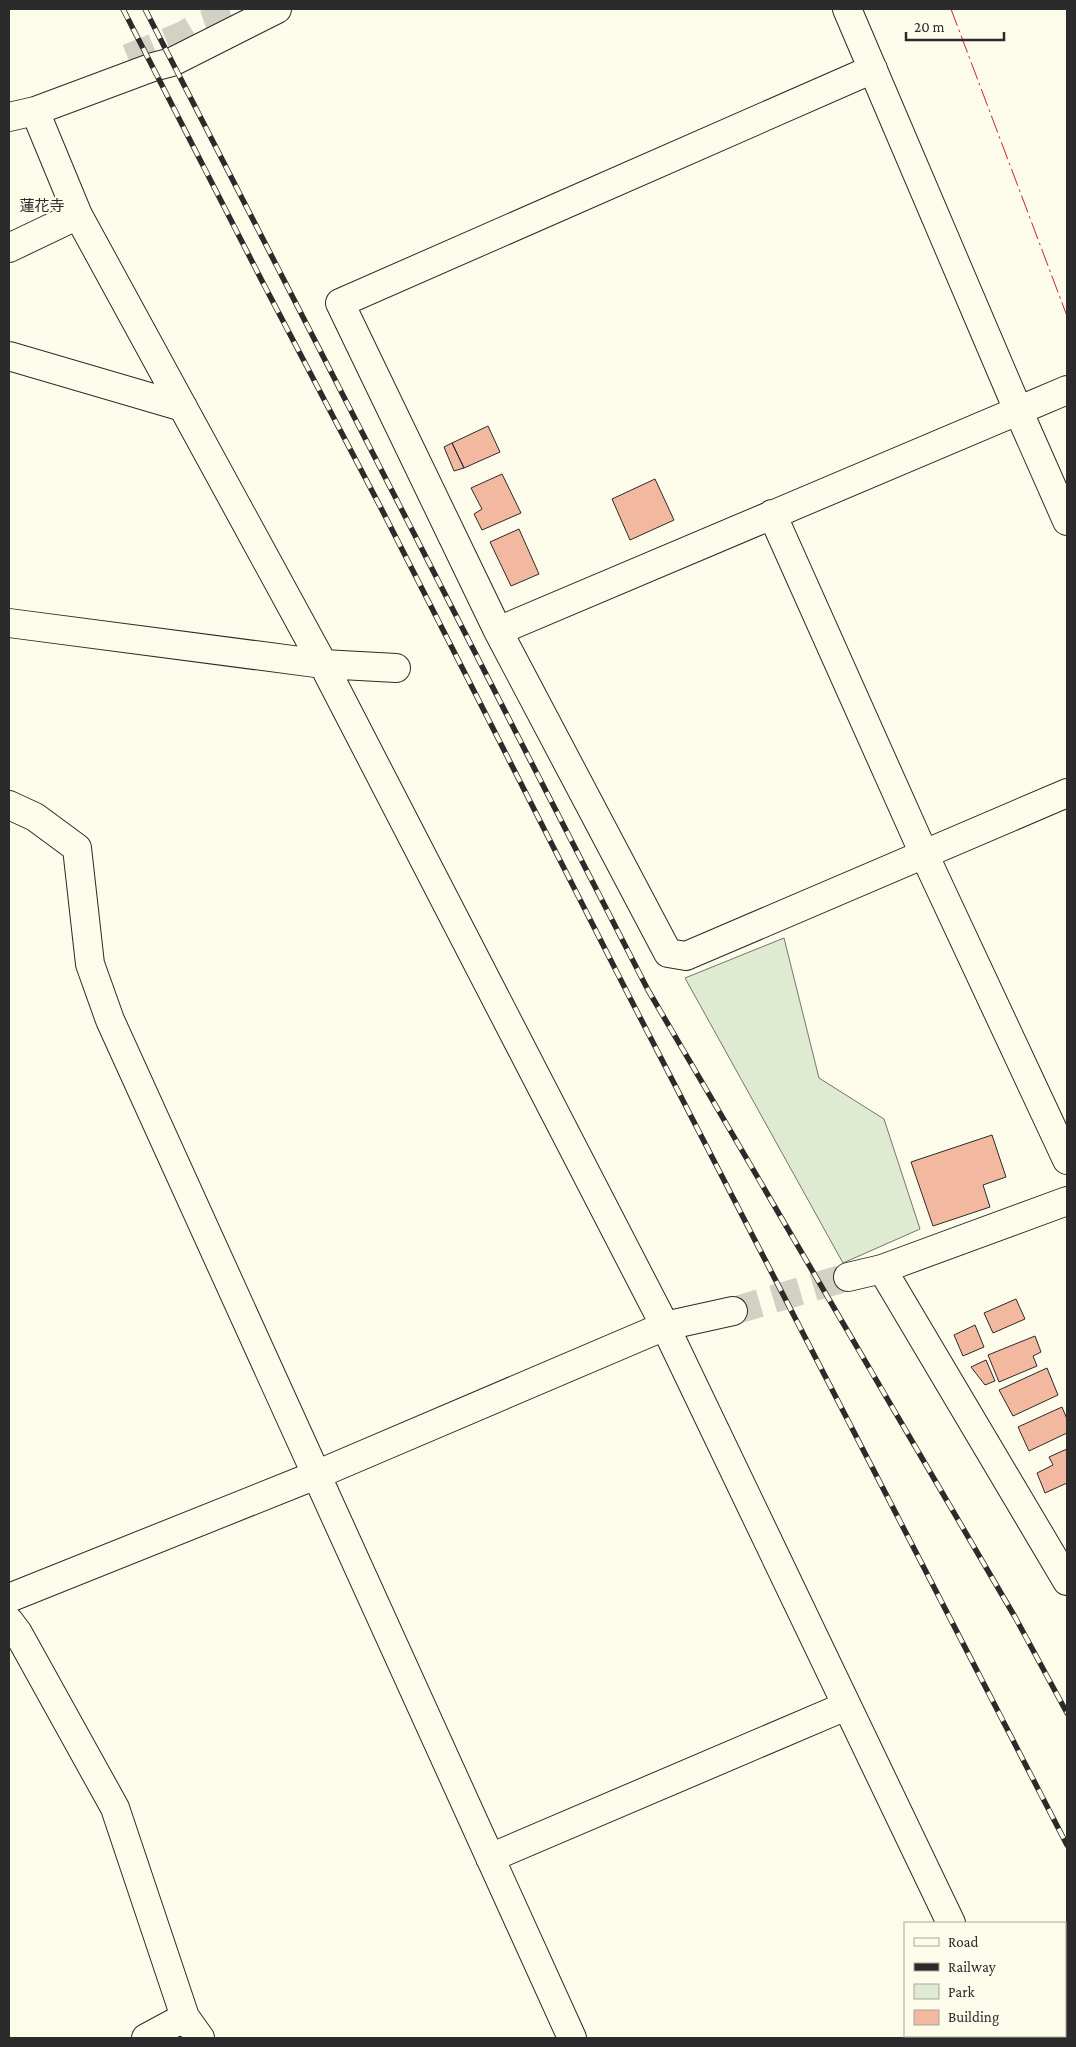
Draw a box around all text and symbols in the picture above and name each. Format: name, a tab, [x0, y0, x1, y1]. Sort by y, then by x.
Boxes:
scale bar	[906, 10, 1004, 42]
text: 20 m	[914, 19, 945, 35]
district label: 蓮花寺	[19, 198, 65, 214]
legend	[904, 1922, 1066, 2037]
text: Road	[948, 1934, 979, 1950]
text: Railway	[948, 1959, 996, 1976]
text: Park	[948, 1984, 975, 2000]
text: Building	[948, 2009, 999, 2026]

